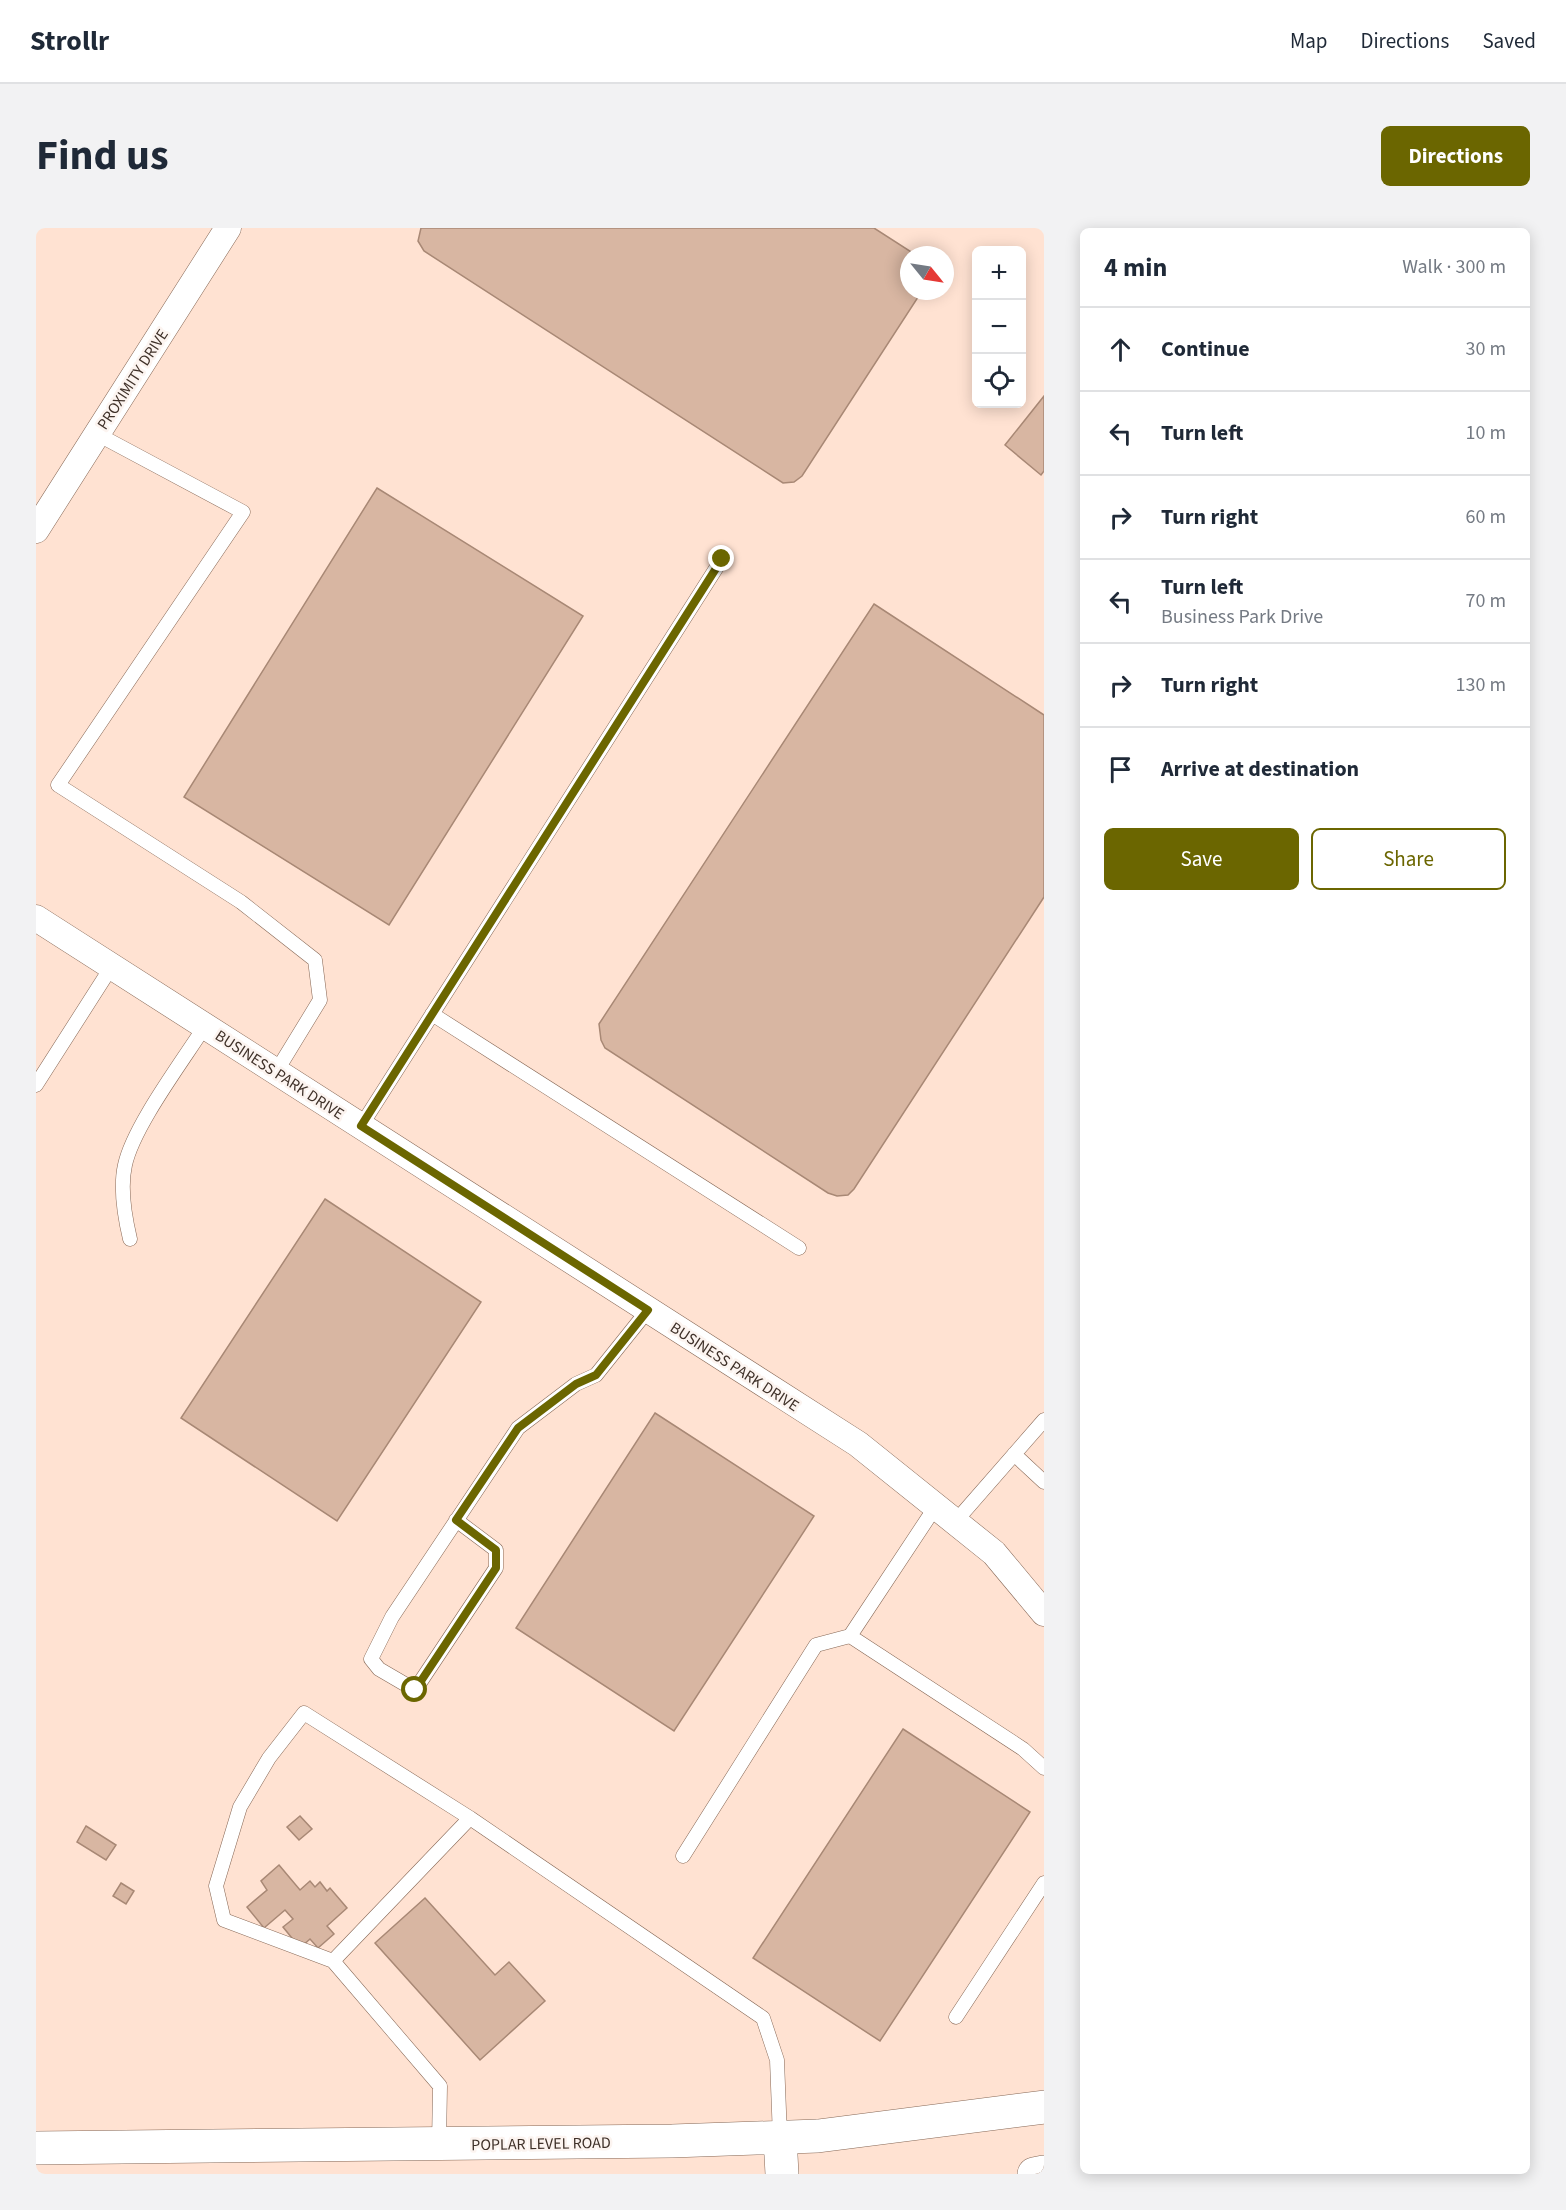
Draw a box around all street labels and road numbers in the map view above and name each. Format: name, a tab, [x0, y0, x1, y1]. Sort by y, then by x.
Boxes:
street label: PROXIMITY DRIVE	[92, 325, 174, 434]
street label: BUSINESS PARK DRIVE	[211, 1025, 348, 1125]
street label: BUSINESS PARK DRIVE	[666, 1317, 803, 1417]
street label: POPLAR LEVEL ROAD	[471, 2132, 611, 2156]

